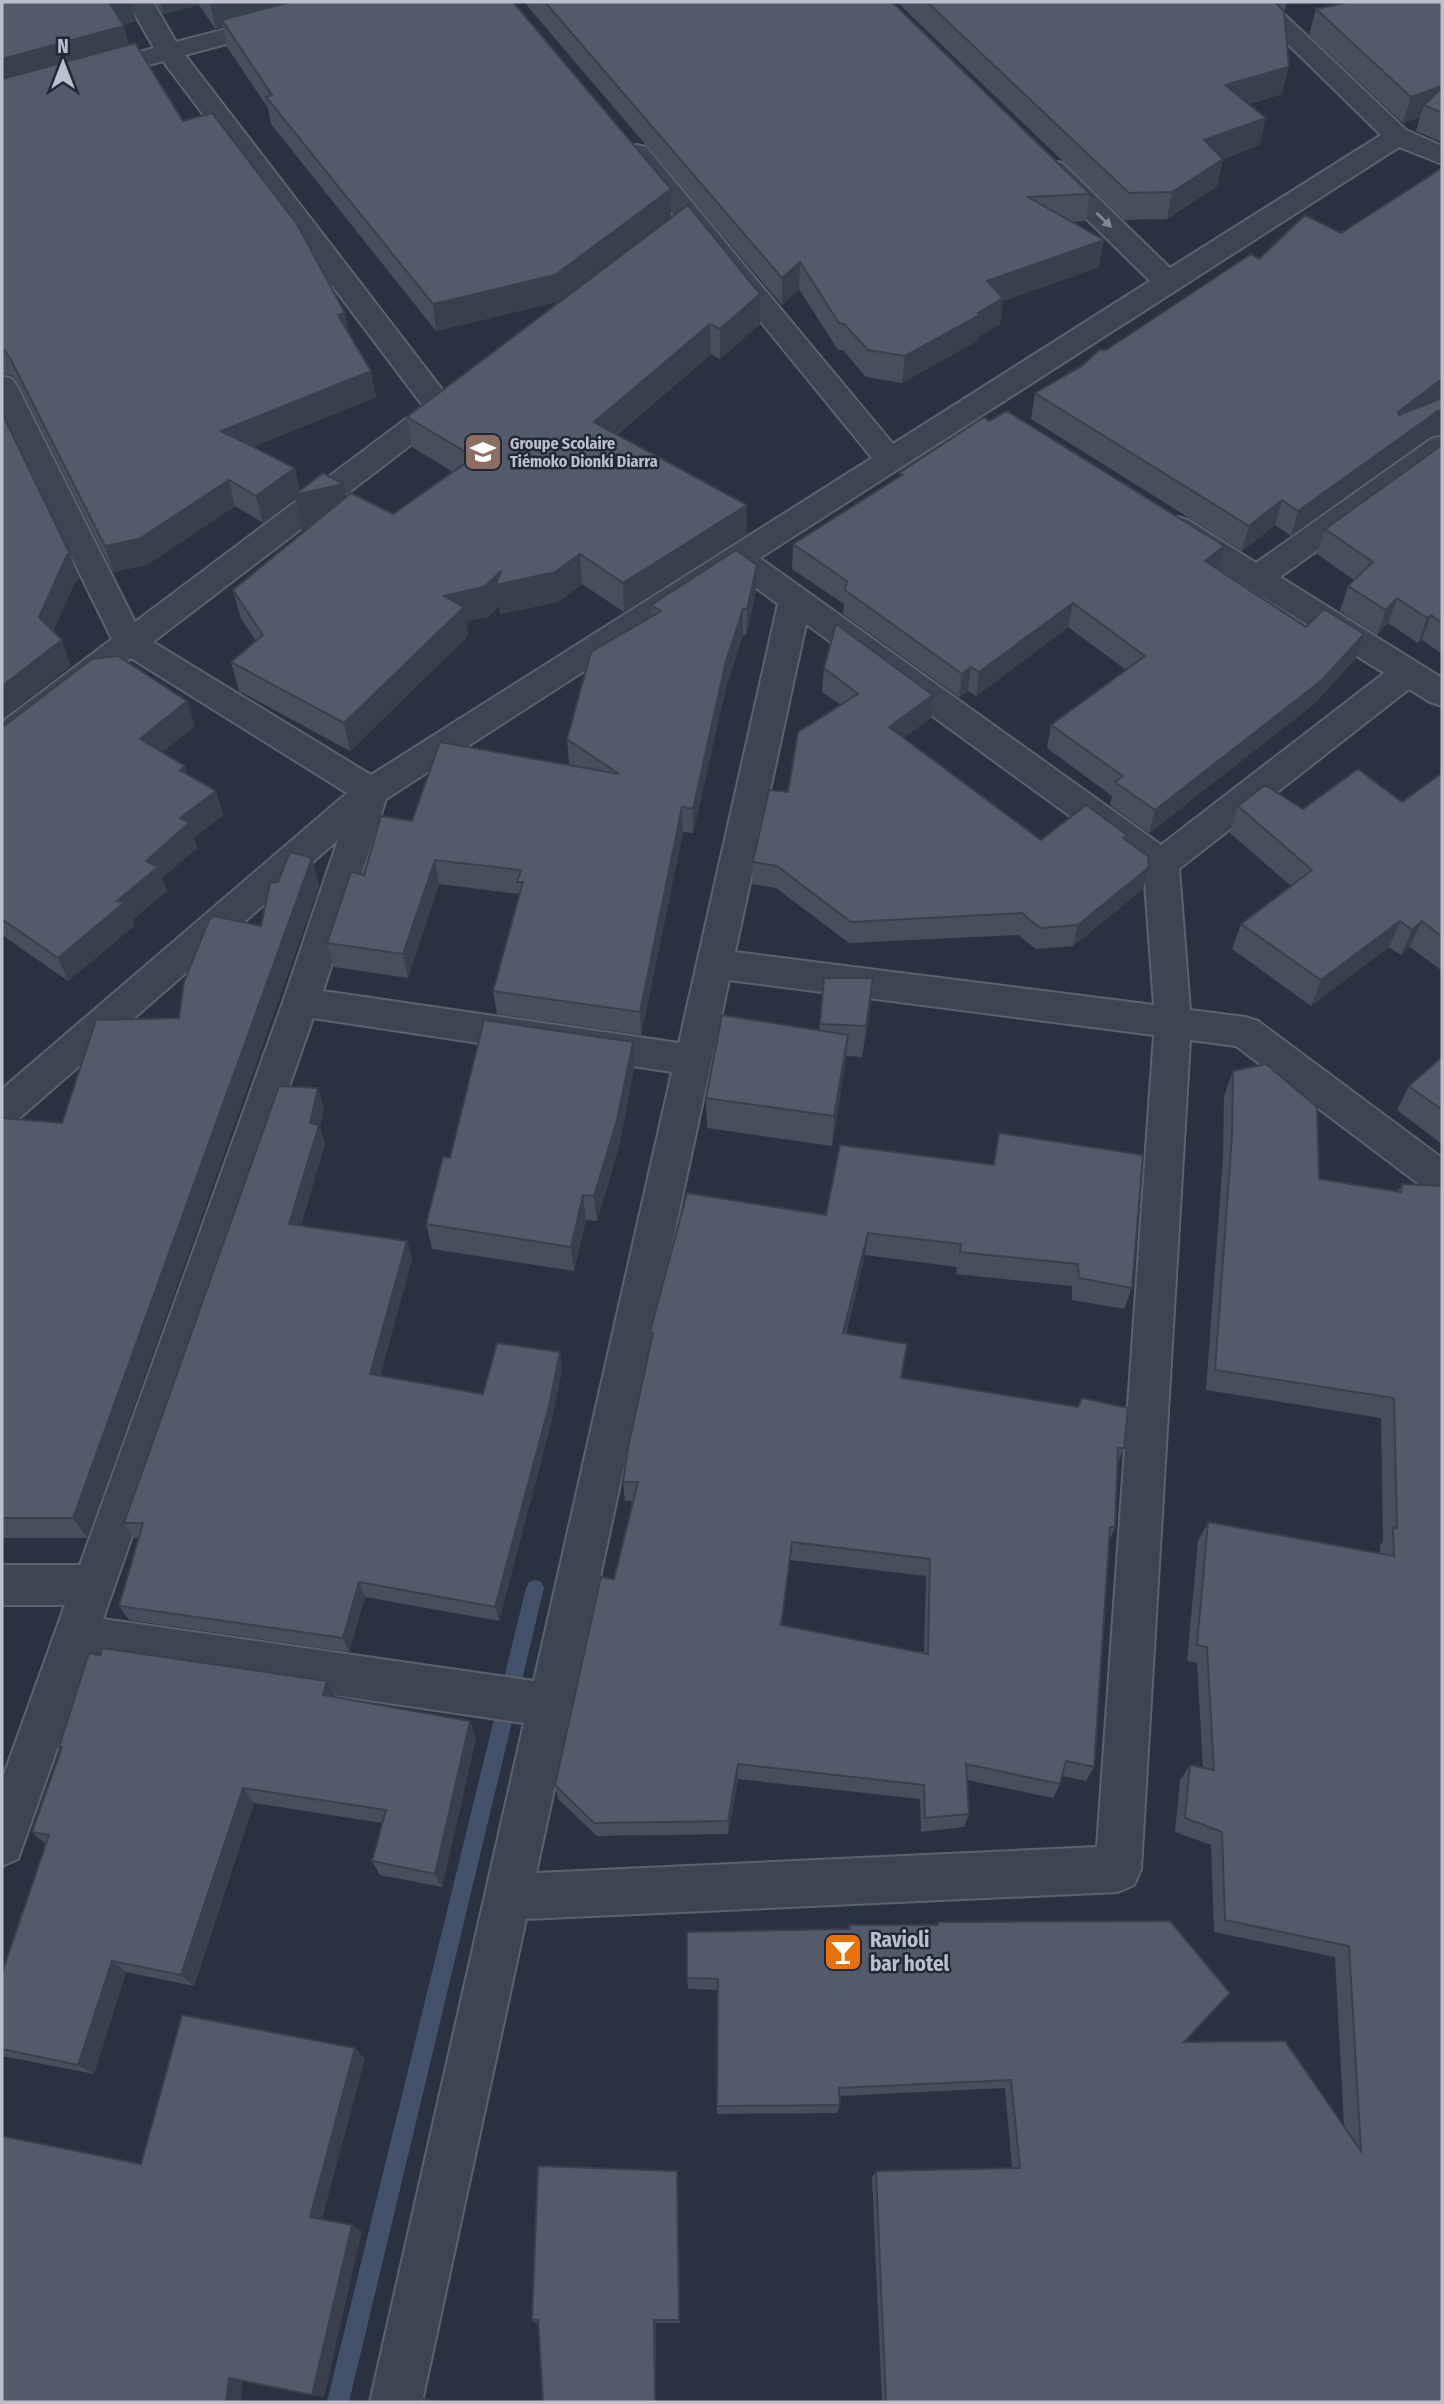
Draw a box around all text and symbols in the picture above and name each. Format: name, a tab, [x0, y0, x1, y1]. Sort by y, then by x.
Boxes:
north arrow	[28, 28, 98, 98]
text: N	[57, 35, 69, 58]
one-way arrow	[1095, 212, 1112, 228]
school or university icon: Groupe Scolaire Tiémoko Dionki Diarra	[462, 431, 504, 473]
place label: Groupe Scolaire Tiémoko Dionki Diarra	[510, 434, 658, 471]
place label: Ravioli bar hotel	[870, 1927, 950, 1977]
bar icon: Ravioli bar hotel	[822, 1931, 864, 1973]

